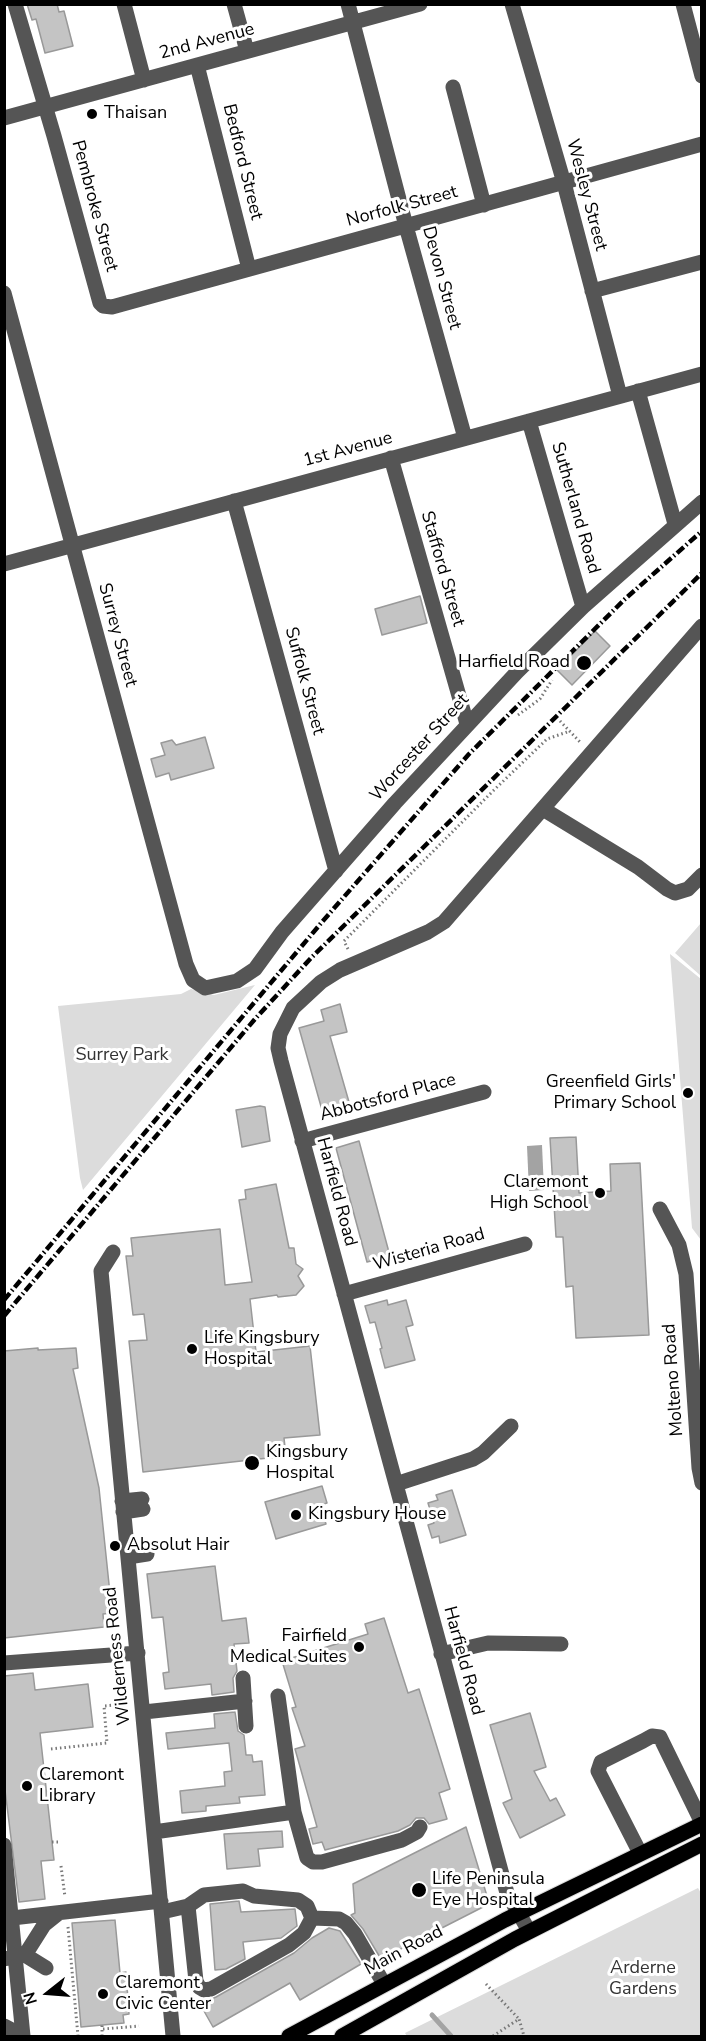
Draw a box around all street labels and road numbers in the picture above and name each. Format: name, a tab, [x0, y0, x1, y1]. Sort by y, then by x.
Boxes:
street label: 2nd Avenue	[157, 19, 257, 65]
street label: Bedford Street	[217, 102, 267, 222]
street label: Wesley Street	[561, 137, 611, 253]
street label: Pembroke Street	[66, 138, 122, 274]
street label: Norfolk Street	[344, 182, 460, 232]
street label: Devon Street	[417, 224, 465, 332]
street label: 1st Avenue	[301, 428, 395, 472]
street label: Sutherland Road	[546, 440, 604, 576]
street label: Stafford Street	[415, 509, 469, 629]
street label: Surrey Street	[93, 581, 141, 689]
street label: Suffolk Street	[279, 625, 329, 737]
street label: Worcester Street	[366, 690, 474, 806]
street label: Abbotsford Place	[318, 1069, 458, 1127]
street label: Harfield Road	[311, 1135, 361, 1249]
street label: Wisteria Road	[371, 1224, 487, 1276]
street label: Molteno Road	[659, 1323, 689, 1437]
street label: Wilderness Road	[100, 1586, 136, 1726]
street label: Harfield Road	[438, 1604, 488, 1718]
street label: Main Road	[361, 1921, 447, 1981]

